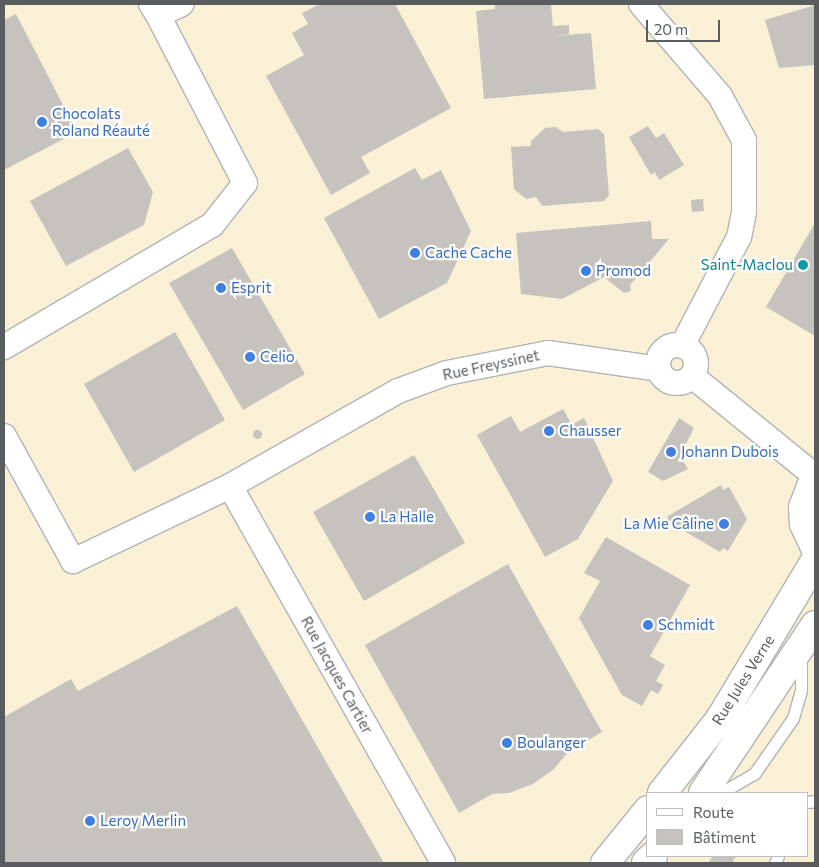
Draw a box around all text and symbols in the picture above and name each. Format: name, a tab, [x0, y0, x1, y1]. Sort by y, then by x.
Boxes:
scale bar	[649, 10, 723, 42]
text: 20 m	[654, 20, 688, 38]
place label: Chocolats Roland Réauté	[52, 104, 150, 139]
marker: Chocolats Roland Réauté	[36, 116, 48, 128]
place label: Cache Cache	[425, 244, 512, 262]
marker: Cache Cache	[409, 247, 421, 259]
place label: Saint-Maclou	[701, 256, 793, 274]
marker: Saint-Maclou	[797, 259, 809, 271]
place label: Promod	[596, 262, 651, 280]
marker: Promod	[580, 265, 592, 277]
place label: Esprit	[231, 279, 272, 297]
marker: Esprit	[215, 282, 227, 294]
street label: Rue Freyssinet	[441, 346, 541, 384]
place label: Celio	[260, 348, 295, 366]
marker: Celio	[244, 351, 256, 363]
place label: Chausser	[559, 422, 622, 440]
marker: Chausser	[543, 425, 555, 437]
place label: Johann Dubois	[681, 443, 779, 461]
marker: Johann Dubois	[665, 446, 677, 458]
place label: La Halle	[380, 508, 434, 526]
marker: La Halle	[364, 511, 376, 523]
place label: La Mie Câline	[623, 515, 714, 533]
marker: La Mie Câline	[718, 518, 730, 530]
street label: Rue Jacques Cartier	[297, 613, 377, 737]
place label: Schmidt	[658, 616, 715, 634]
marker: Schmidt	[642, 619, 654, 631]
street label: Rue Jules Verne	[708, 632, 778, 728]
place label: Boulanger	[517, 734, 586, 752]
marker: Boulanger	[501, 737, 513, 749]
legend	[646, 792, 809, 857]
text: Route	[693, 803, 734, 821]
place label: Leroy Merlin	[100, 812, 186, 830]
marker: Leroy Merlin	[84, 815, 96, 827]
text: Bâtiment	[693, 828, 756, 846]

